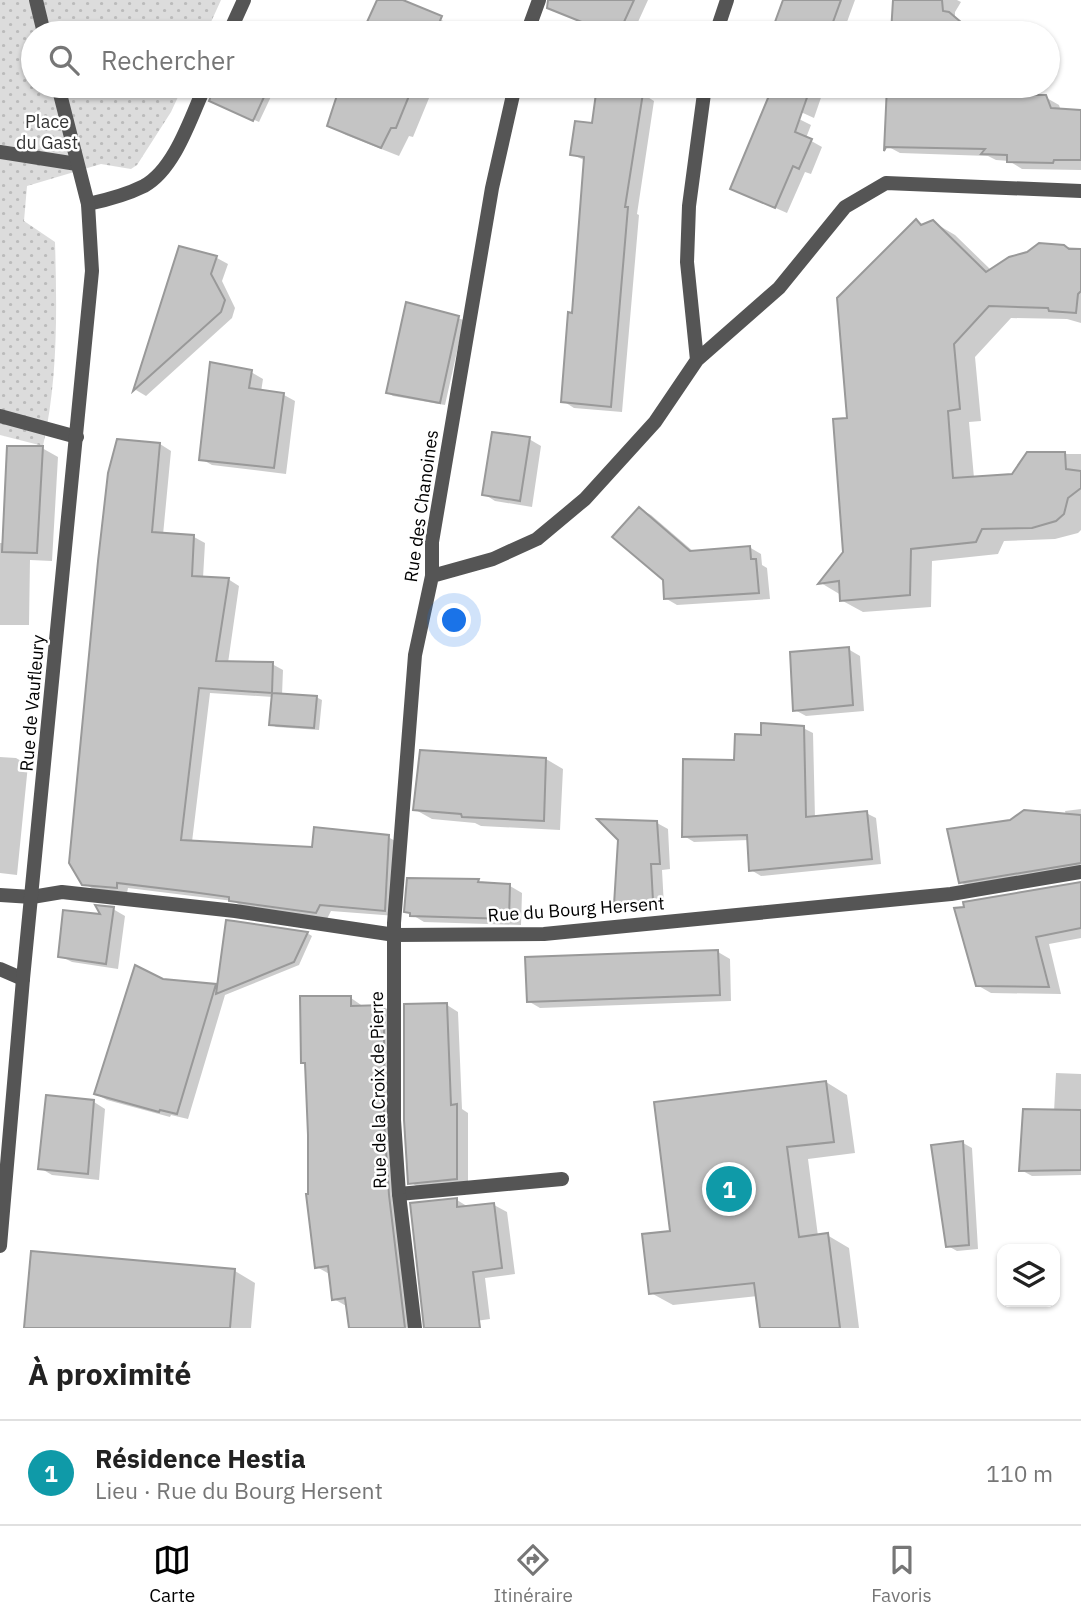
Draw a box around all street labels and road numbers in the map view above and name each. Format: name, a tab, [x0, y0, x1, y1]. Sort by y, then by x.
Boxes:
street label: Rue des Chanoines	[399, 428, 443, 584]
street label: Rue de Vaufleury	[15, 634, 49, 772]
street label: Rue du Bourg Hersent	[487, 891, 665, 927]
street label: Rue de la Croix de Pierre	[365, 991, 391, 1189]

